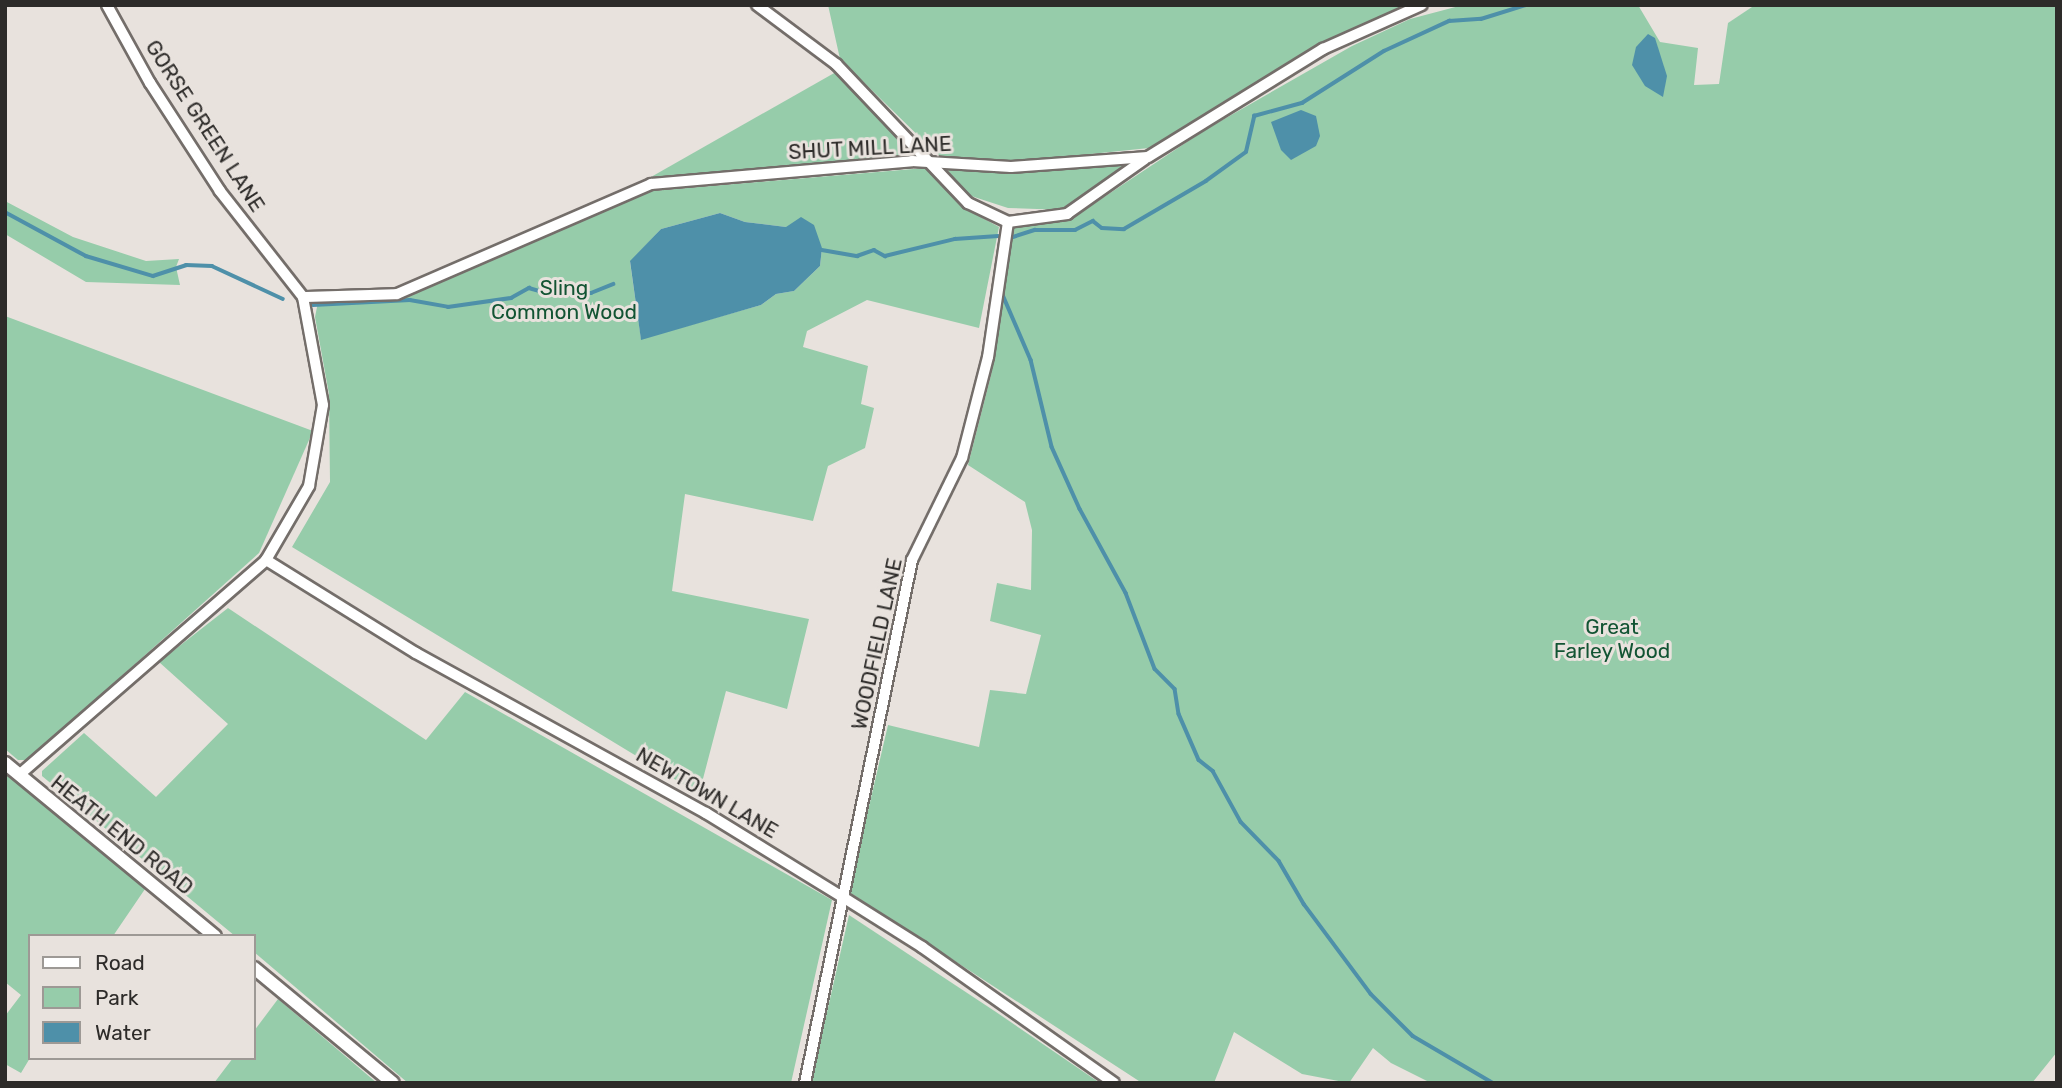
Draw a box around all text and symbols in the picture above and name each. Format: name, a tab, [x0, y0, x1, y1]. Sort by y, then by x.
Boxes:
street label: GORSE GREEN LANE	[140, 35, 270, 217]
street label: SHUT MILL LANE	[787, 131, 953, 165]
park label: Sling Common Wood	[491, 275, 637, 325]
street label: WOODFIELD LANE	[846, 556, 908, 732]
park label: Great Farley Wood	[1553, 614, 1671, 664]
street label: NEWTOWN LANE	[632, 742, 782, 844]
street label: HEATH END ROAD	[46, 770, 198, 900]
legend	[28, 934, 256, 1060]
text: Road	[95, 950, 145, 975]
text: Park	[95, 985, 139, 1010]
text: Water	[95, 1020, 151, 1045]

